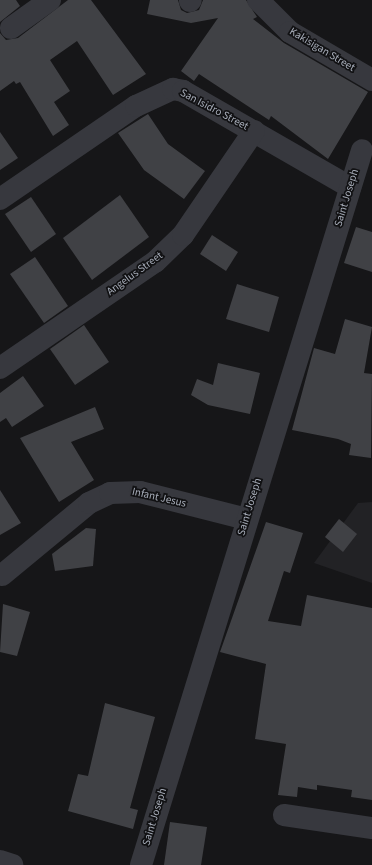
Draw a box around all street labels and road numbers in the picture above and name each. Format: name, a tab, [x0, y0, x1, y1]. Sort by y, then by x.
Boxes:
street label: Kakisigan Street	[287, 25, 357, 75]
street label: San Isidro Street	[178, 86, 250, 134]
street label: Saint Joseph	[332, 168, 362, 228]
street label: Angelus Street	[104, 249, 166, 299]
street label: Saint Joseph	[235, 477, 265, 537]
street label: Infant Jesus	[131, 485, 187, 511]
street label: Saint Joseph	[140, 787, 170, 847]

